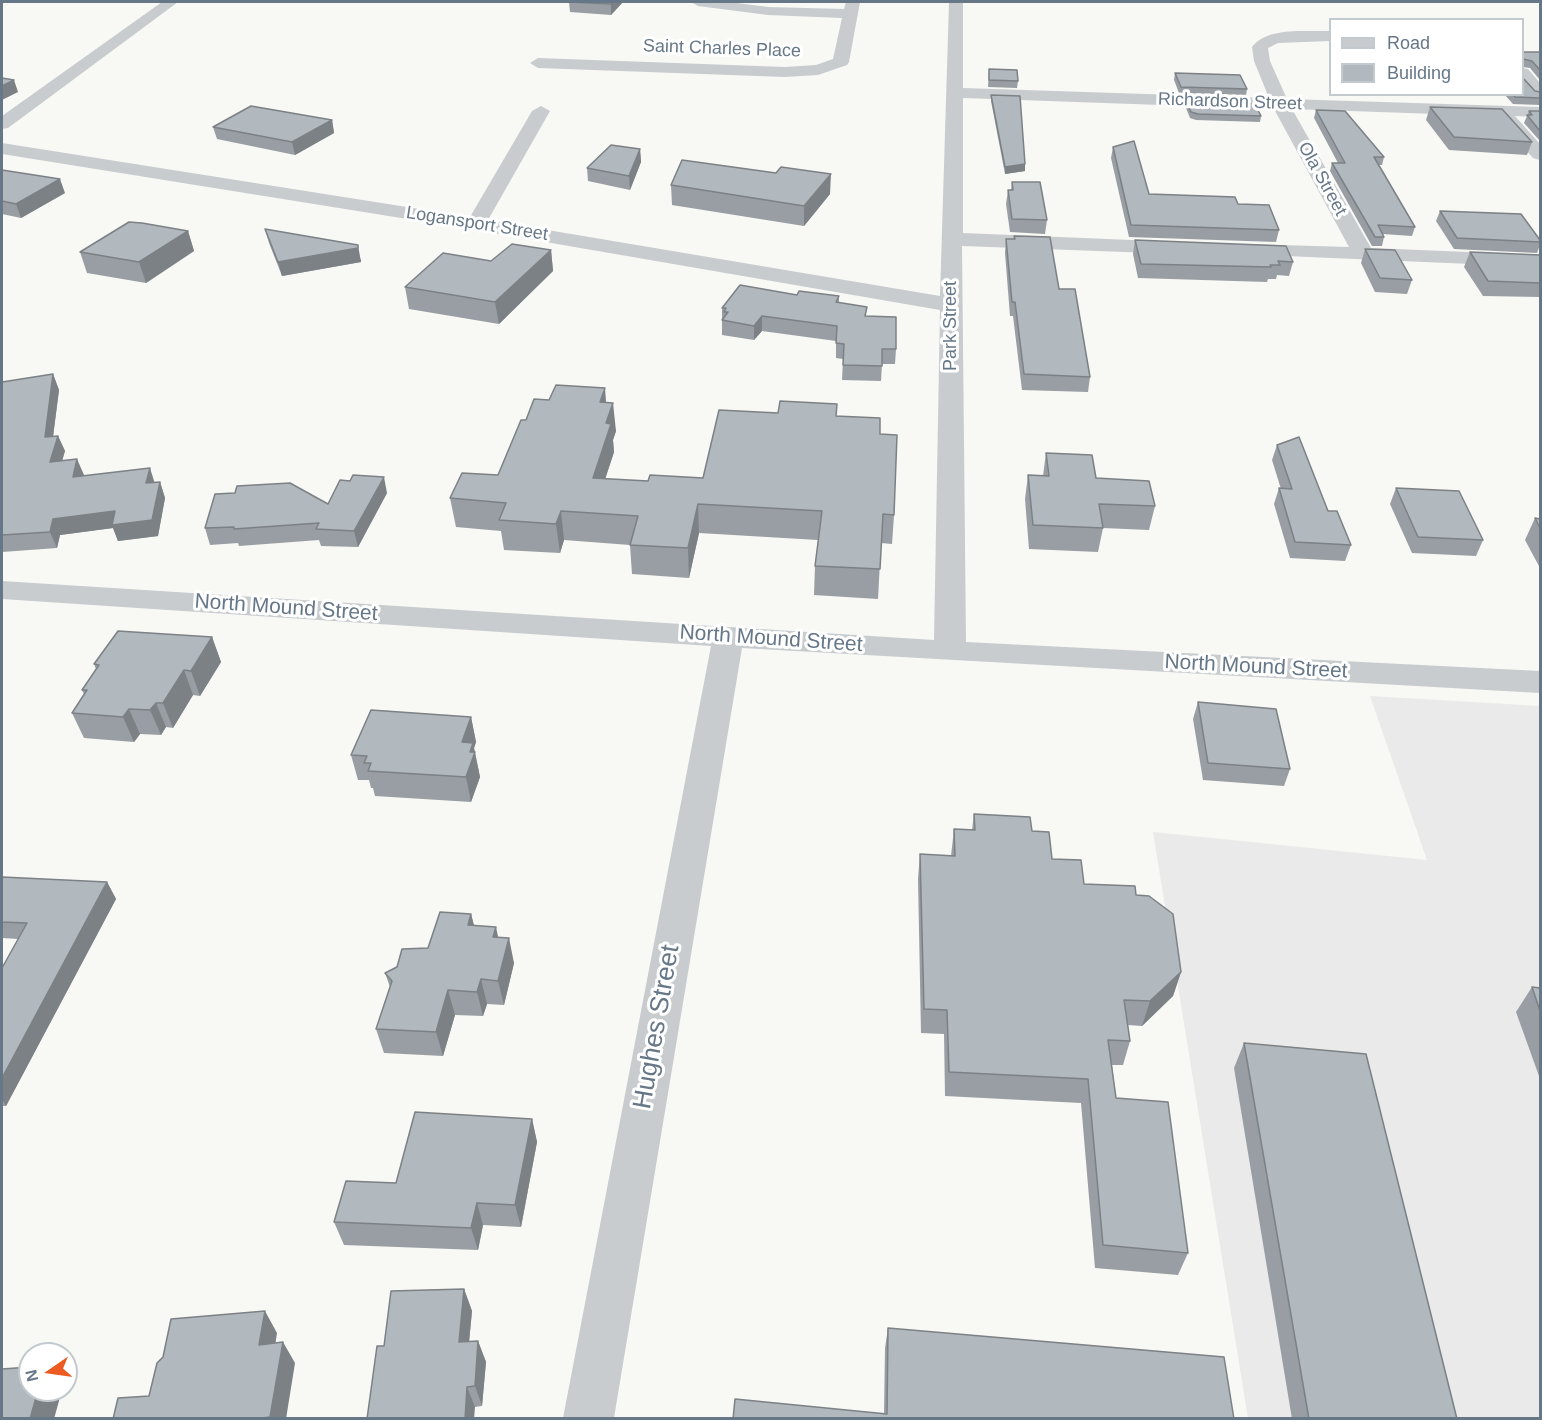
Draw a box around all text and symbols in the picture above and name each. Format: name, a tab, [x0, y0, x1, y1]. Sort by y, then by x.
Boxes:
legend	[1329, 18, 1524, 96]
text: Road	[1387, 33, 1430, 53]
street label: Saint Charles Place	[643, 35, 801, 63]
text: Building	[1387, 63, 1451, 83]
street label: Richardson Street	[1158, 89, 1302, 115]
street label: Ola Street	[1293, 138, 1351, 220]
street label: Logansport Street	[405, 202, 549, 246]
street label: Park Street	[940, 281, 962, 371]
street label: North Mound Street	[194, 589, 378, 627]
street label: North Mound Street	[679, 620, 863, 658]
street label: North Mound Street	[1164, 650, 1348, 684]
street label: Hughes Street	[627, 942, 687, 1112]
north arrow	[18, 1342, 78, 1402]
text: N	[22, 1368, 42, 1383]

